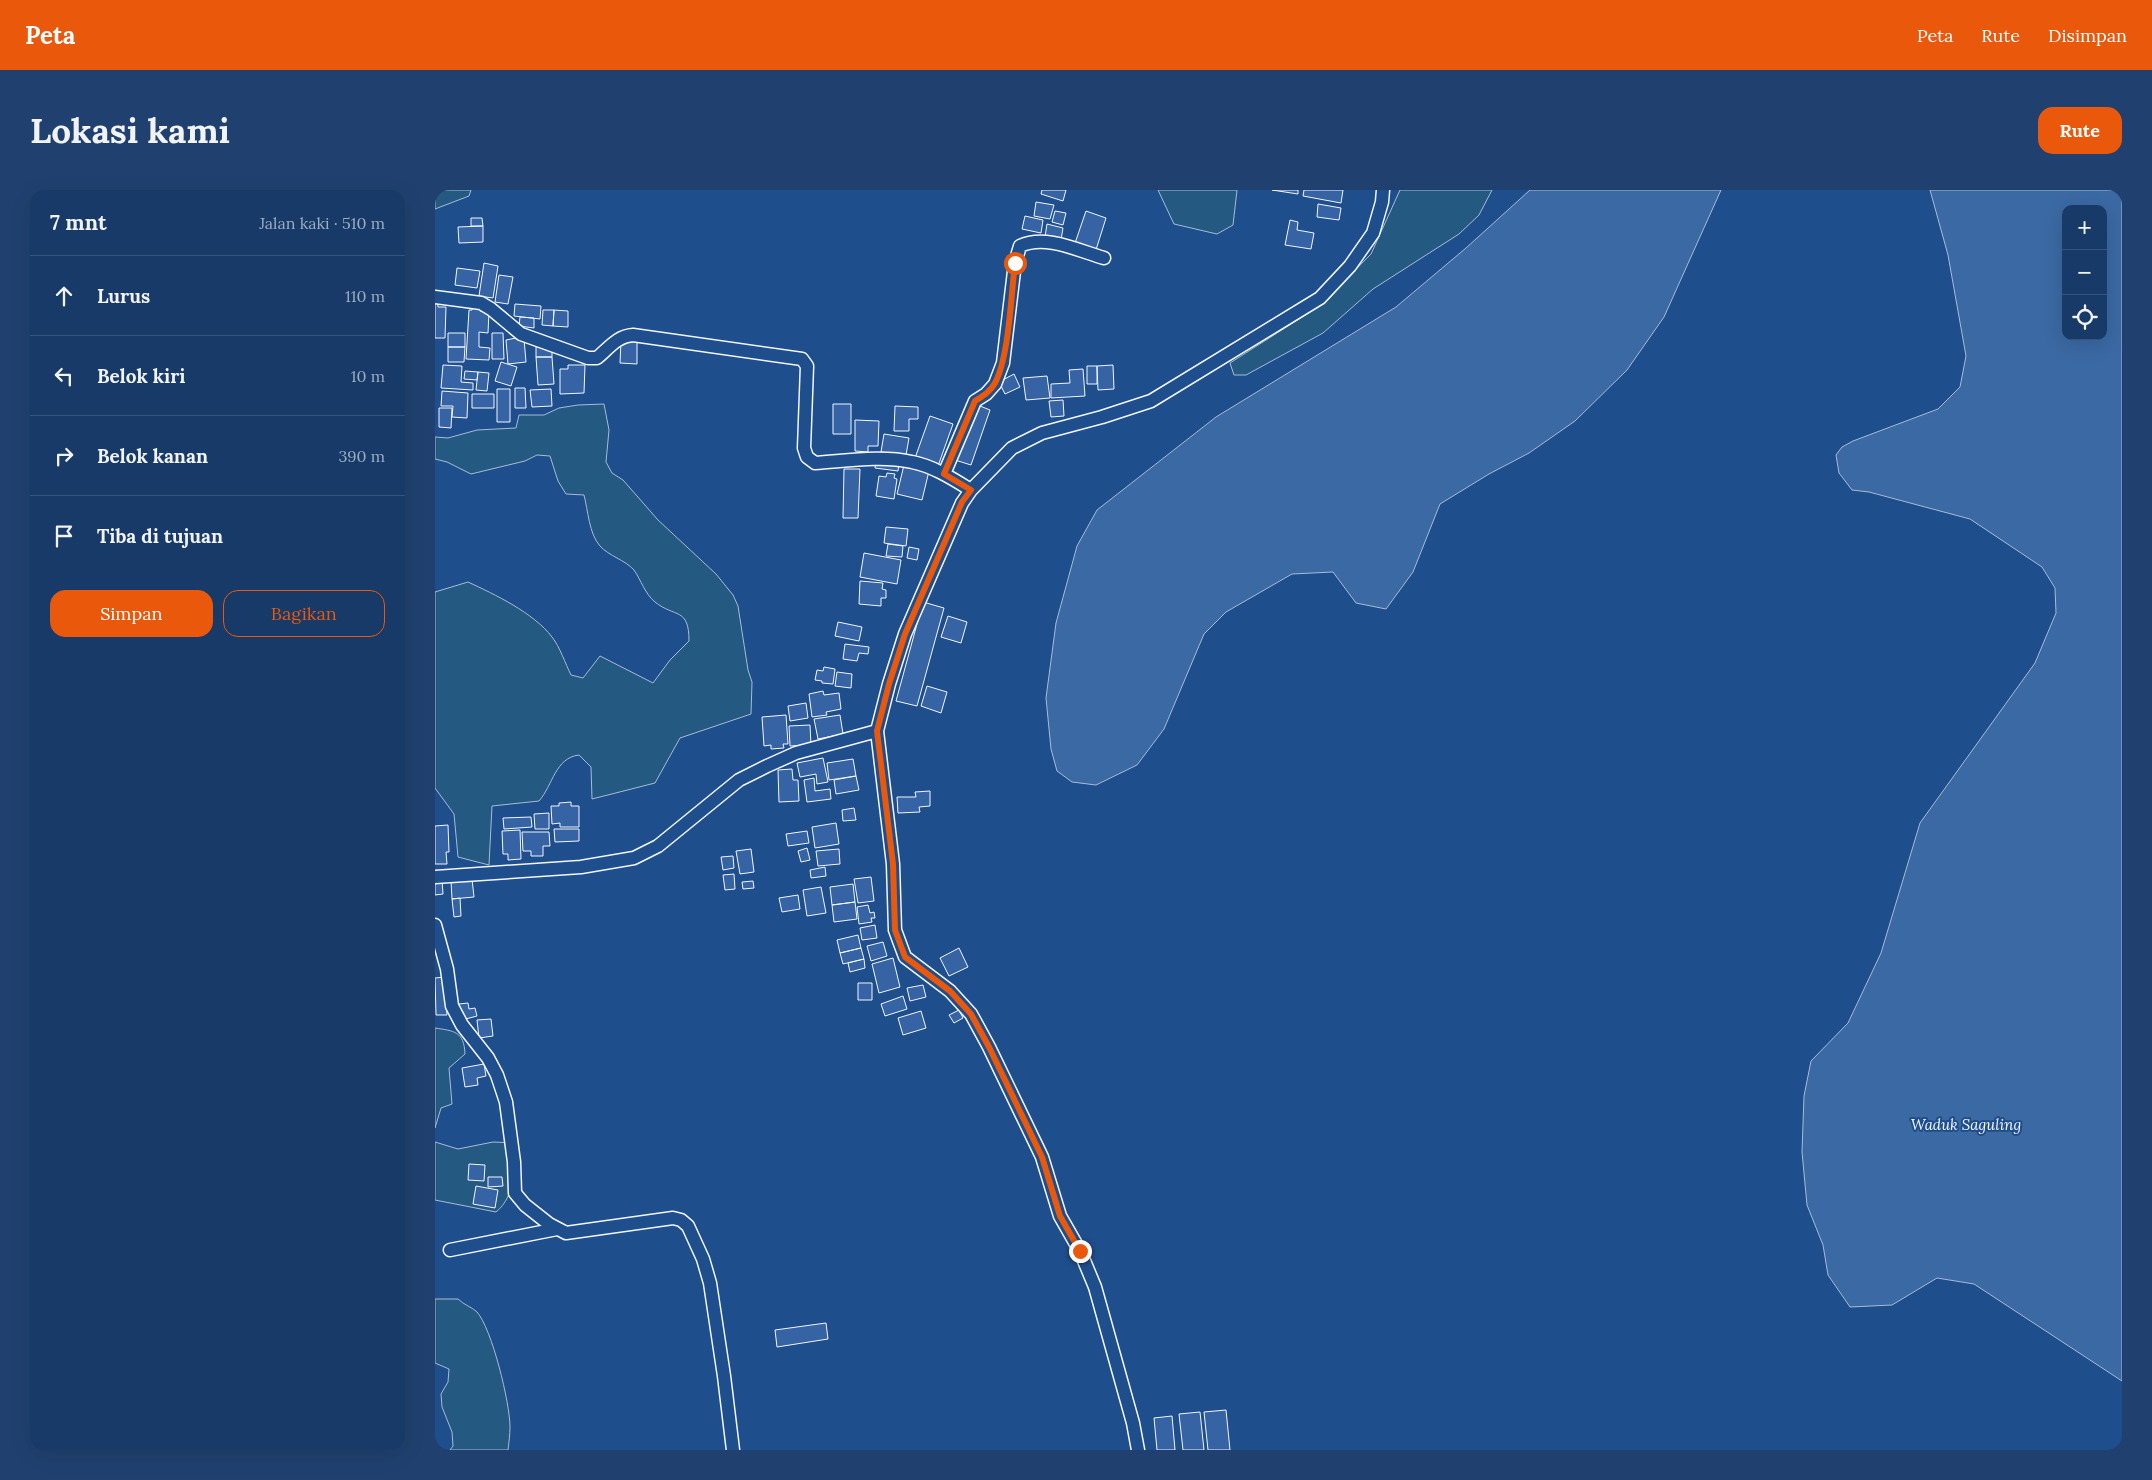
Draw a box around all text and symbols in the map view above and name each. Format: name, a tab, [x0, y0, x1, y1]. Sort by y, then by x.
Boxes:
text: Peta	[25, 20, 75, 51]
text: Peta	[1917, 24, 1953, 47]
text: Rute	[1981, 24, 2020, 47]
text: Disimpan	[2048, 24, 2127, 47]
button: Rute	[2038, 107, 2122, 154]
text: Lokasi kami	[30, 108, 230, 153]
map controls	[2062, 205, 2107, 340]
button: +	[2062, 205, 2107, 250]
text: 7 mnt	[50, 209, 107, 236]
text: Jalan kaki · 510 m	[259, 213, 385, 233]
button: −	[2062, 250, 2107, 295]
route start	[1004, 252, 1027, 275]
icon: ahead	[50, 282, 78, 310]
text: Lurus	[97, 284, 150, 308]
text: 110 m	[345, 286, 385, 306]
button: locate	[2062, 295, 2107, 340]
icon: left	[50, 362, 78, 390]
text: Belok kiri	[97, 364, 186, 388]
text: 10 m	[351, 366, 385, 386]
icon: right	[50, 442, 78, 470]
text: Belok kanan	[97, 444, 208, 468]
text: 390 m	[338, 446, 385, 466]
icon: arrive	[50, 522, 78, 550]
text: Tiba di tujuan	[97, 524, 223, 548]
button: Simpan	[50, 590, 213, 637]
button: Bagikan	[223, 590, 385, 637]
water label: Waduk Saguling	[1911, 1115, 2021, 1134]
route end	[1069, 1240, 1092, 1263]

